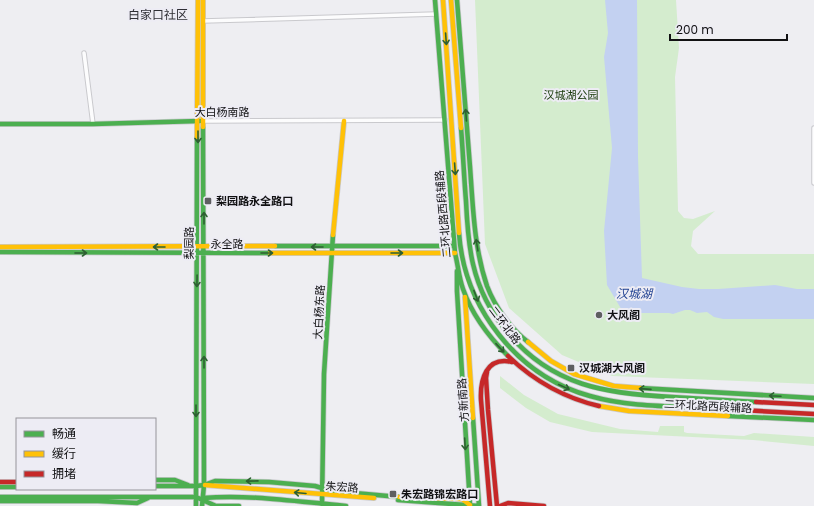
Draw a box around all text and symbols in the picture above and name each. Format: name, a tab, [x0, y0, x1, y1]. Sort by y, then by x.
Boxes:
district label: 白家口社区	[128, 6, 188, 23]
scale bar	[670, 16, 787, 42]
text: 200 m	[676, 21, 714, 38]
one-way arrow	[442, 32, 449, 45]
park label: 汉城湖公园	[544, 87, 599, 103]
street label: 大白杨南路	[195, 104, 250, 120]
one-way arrow	[463, 109, 470, 122]
one-way arrow	[194, 130, 202, 143]
one-way arrow	[451, 162, 458, 175]
street label: 二环北路西段辅路	[431, 169, 455, 259]
place label: 梨园路永全路口	[216, 193, 293, 209]
marker: 梨园路永全路口	[203, 196, 213, 206]
one-way arrow	[200, 212, 208, 225]
street label: 梨园路	[181, 227, 197, 260]
street label: 永全路	[211, 236, 244, 252]
one-way arrow	[473, 239, 481, 252]
one-way arrow	[153, 243, 166, 251]
one-way arrow	[311, 243, 324, 251]
one-way arrow	[74, 249, 87, 257]
one-way arrow	[260, 249, 273, 257]
one-way arrow	[390, 249, 403, 257]
one-way arrow	[193, 274, 201, 287]
street label: 大白杨东路	[310, 284, 328, 340]
water label: 汉城湖	[616, 285, 654, 302]
one-way arrow	[472, 290, 480, 302]
street label: 二环北路	[485, 303, 525, 347]
place label: 大风阁	[607, 307, 640, 323]
marker: 大风阁	[594, 310, 604, 320]
one-way arrow	[496, 343, 505, 353]
one-way arrow	[200, 356, 208, 369]
place label: 汉城湖大风阁	[579, 360, 645, 376]
marker: 汉城湖大风阁	[566, 363, 576, 373]
street label: 方新南路	[453, 377, 473, 423]
one-way arrow	[558, 384, 570, 391]
one-way arrow	[639, 385, 652, 392]
one-way arrow	[769, 392, 782, 400]
street label: 二环北路西段辅路	[664, 396, 752, 416]
one-way arrow	[192, 404, 200, 417]
legend	[16, 418, 156, 490]
text: 畅通	[52, 425, 76, 442]
one-way arrow	[462, 437, 469, 450]
text: 缓行	[52, 445, 76, 462]
text: 拥堵	[52, 465, 76, 482]
one-way arrow	[246, 477, 259, 485]
street label: 朱宏路	[325, 478, 359, 496]
place label: 朱宏路锦宏路口	[401, 486, 478, 502]
one-way arrow	[294, 489, 307, 496]
marker: 朱宏路锦宏路口	[388, 489, 398, 499]

